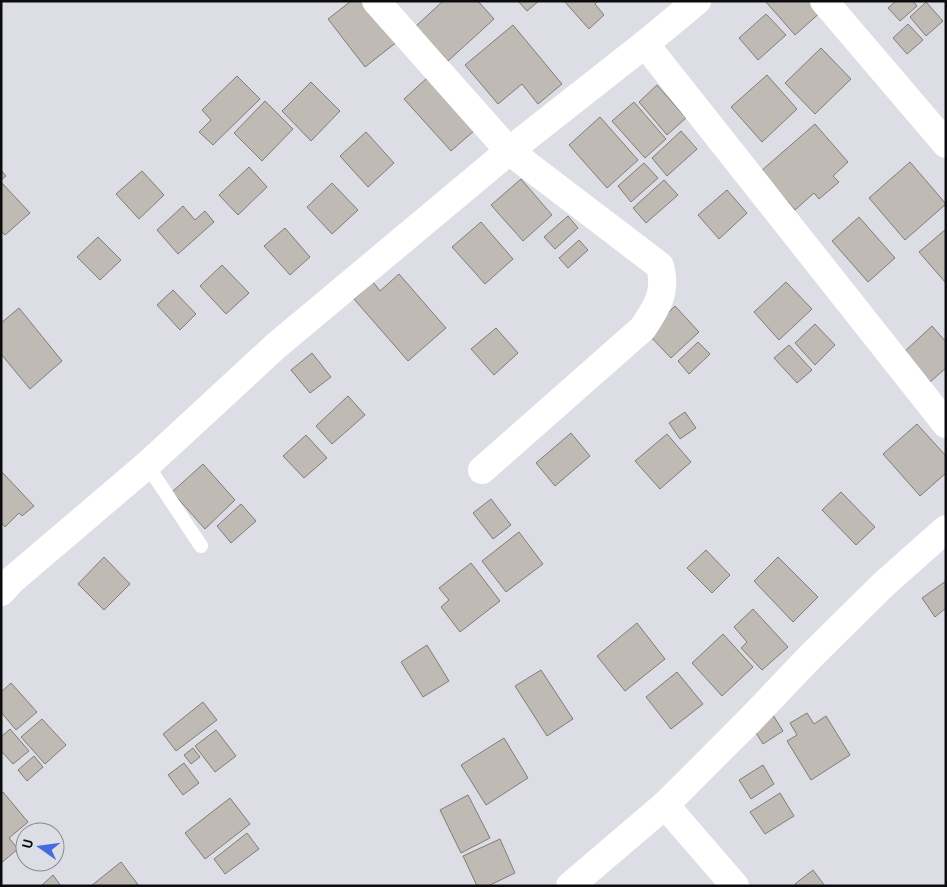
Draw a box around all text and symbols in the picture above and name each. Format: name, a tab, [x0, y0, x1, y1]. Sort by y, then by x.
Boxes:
north arrow	[15, 822, 65, 872]
text: U	[18, 837, 37, 850]

